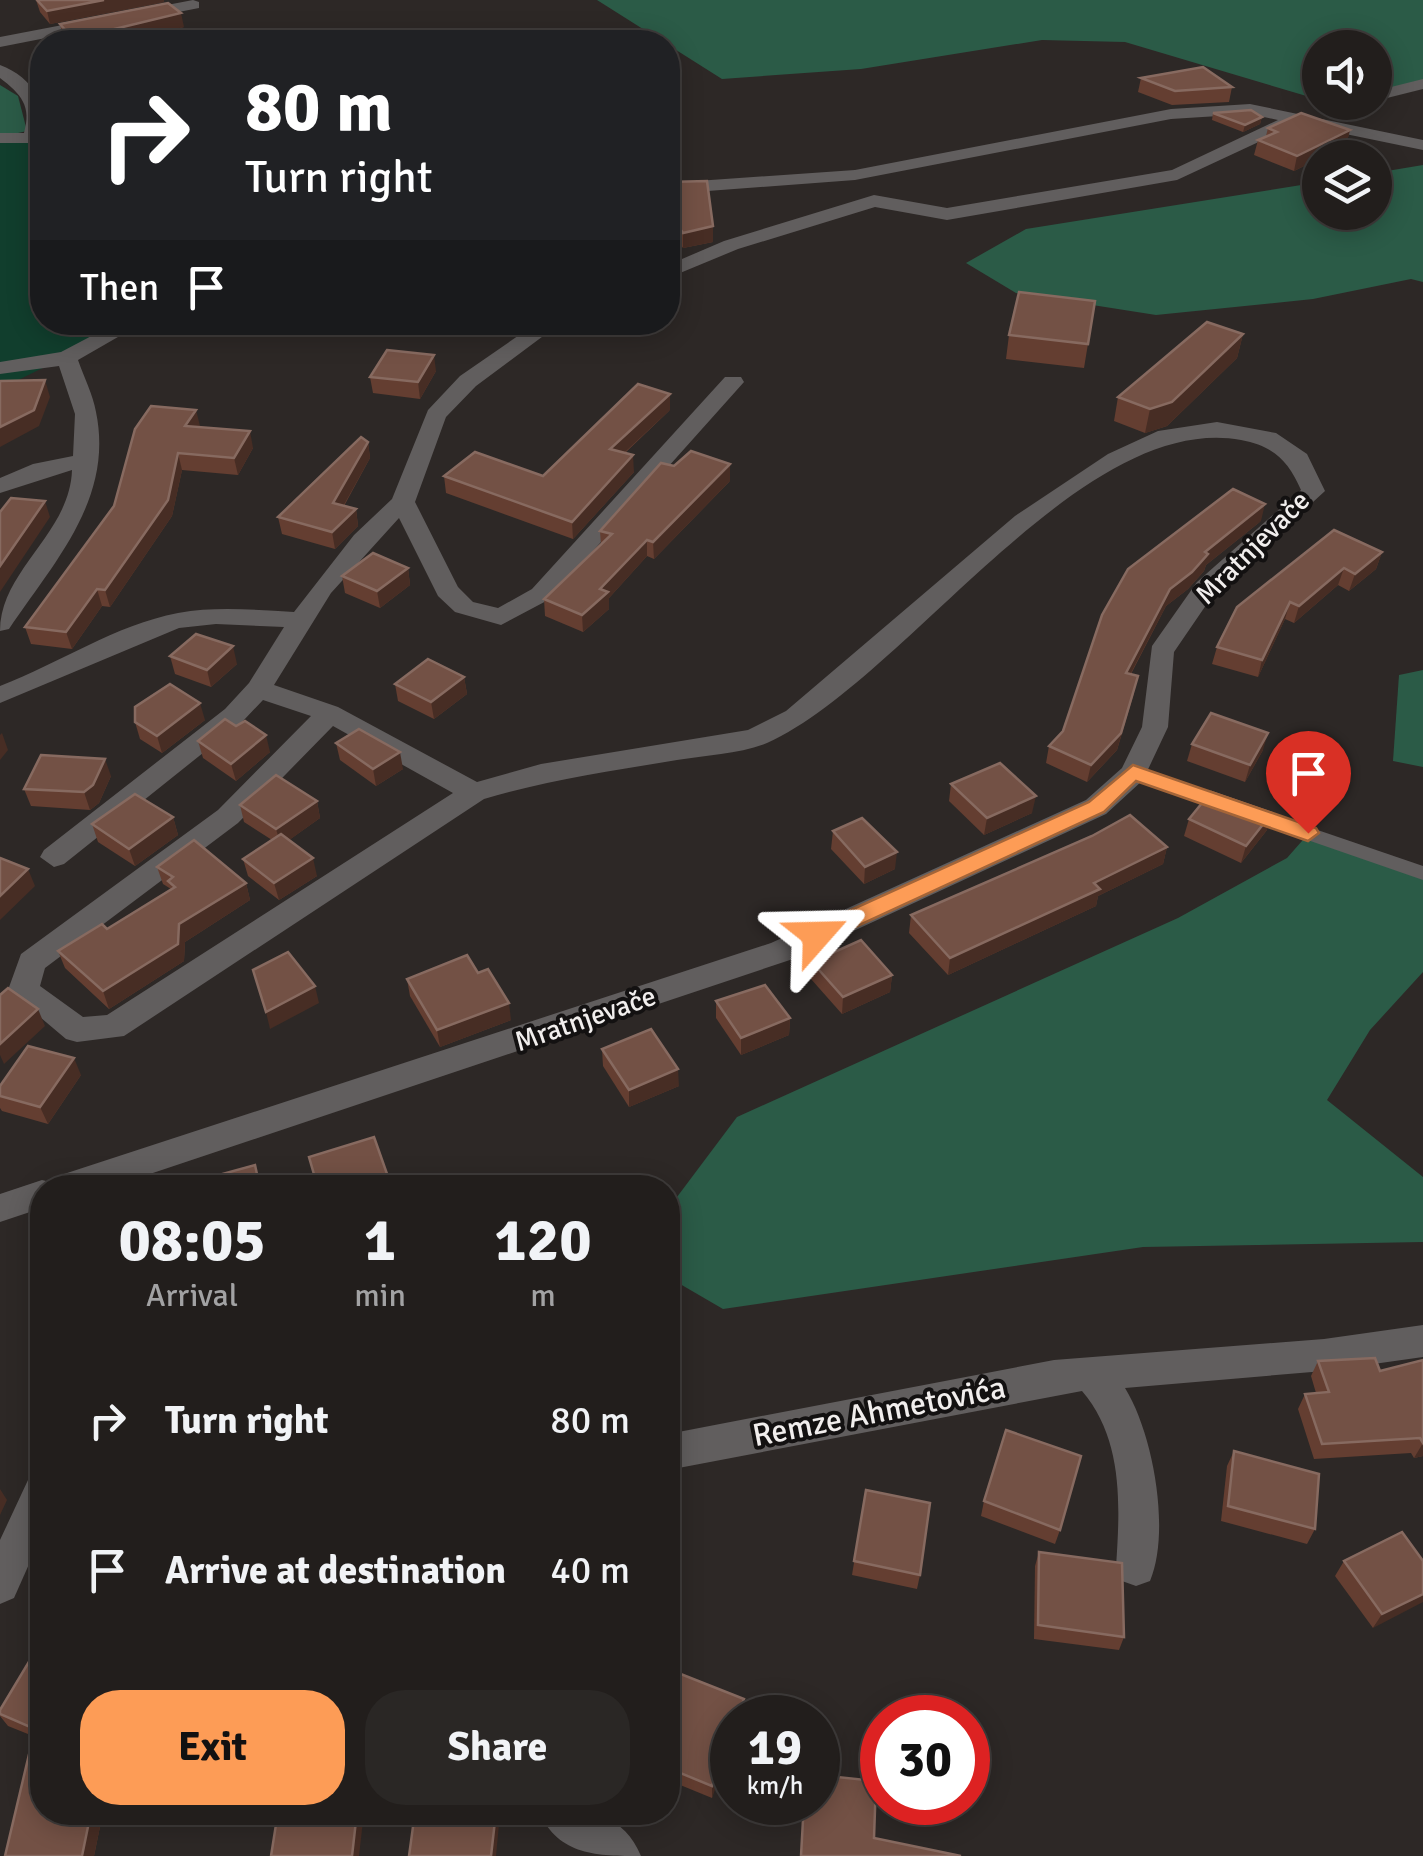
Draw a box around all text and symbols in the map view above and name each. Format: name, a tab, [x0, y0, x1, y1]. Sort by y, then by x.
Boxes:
map controls	[1302, 30, 1392, 230]
button: sound	[1302, 30, 1392, 120]
text: 80 m	[245, 64, 393, 150]
icon: right	[80, 70, 210, 200]
button: layers	[1302, 140, 1392, 230]
text: Turn right	[245, 150, 433, 205]
icon: arrive	[179, 260, 234, 315]
text: Then	[80, 264, 159, 311]
street label: Mratnjevače	[1189, 484, 1317, 612]
pin	[1266, 731, 1351, 834]
icon: arrive	[1281, 746, 1336, 801]
position arrow	[765, 883, 869, 987]
street label: Mratnjevače	[510, 979, 660, 1059]
text: 08:05	[118, 1204, 266, 1278]
text: 1	[364, 1204, 396, 1278]
text: 120	[494, 1204, 592, 1278]
text: Arrival	[146, 1276, 238, 1315]
text: min	[354, 1276, 406, 1315]
text: m	[530, 1276, 556, 1315]
street label: Remze Ahmetovića	[749, 1368, 1009, 1455]
icon: right	[80, 1393, 135, 1448]
text: Turn right	[165, 1397, 329, 1444]
text: 80 m	[550, 1397, 630, 1444]
icon: arrive	[80, 1543, 135, 1598]
text: Arrive at destination	[165, 1547, 506, 1594]
text: 40 m	[550, 1547, 630, 1594]
button: Exit	[80, 1690, 345, 1805]
button: Share	[365, 1690, 630, 1805]
speed limit sign: 30	[860, 1695, 990, 1825]
text: 19	[748, 1717, 802, 1779]
text: km/h	[747, 1770, 803, 1801]

